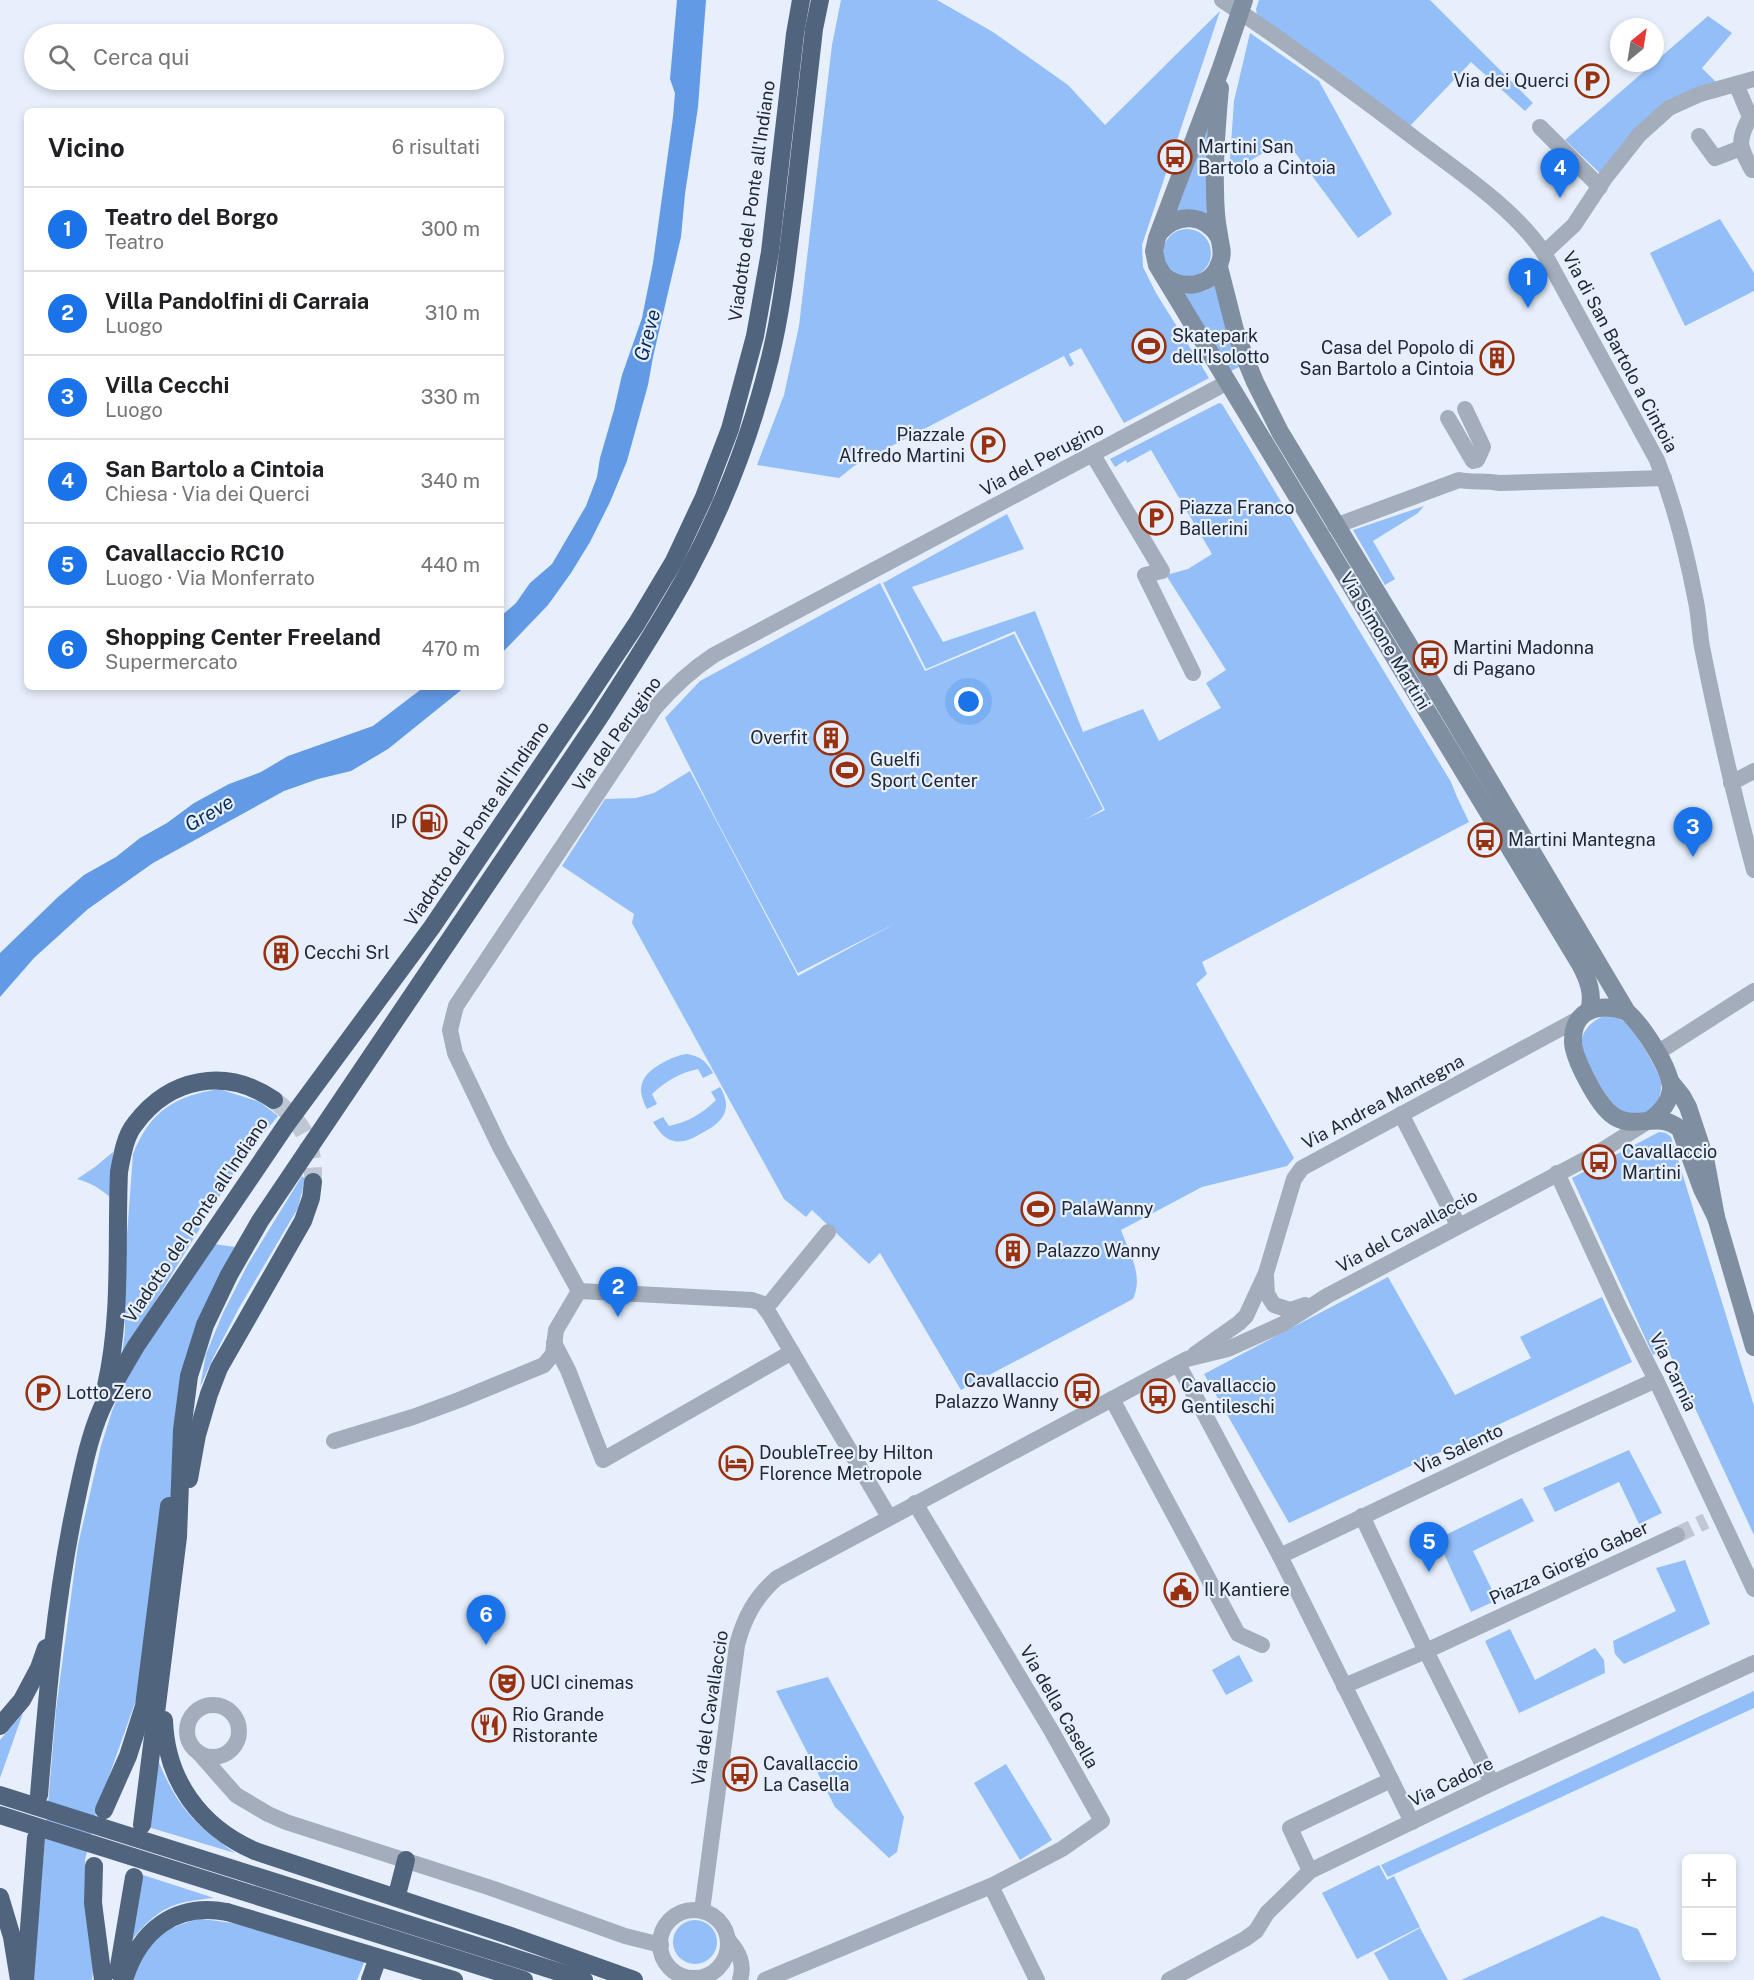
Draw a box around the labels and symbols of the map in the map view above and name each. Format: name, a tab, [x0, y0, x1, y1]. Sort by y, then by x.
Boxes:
north arrow	[1610, 18, 1664, 72]
parking icon: Via dei Querci	[1574, 63, 1610, 99]
place label: Via dei Querci	[1453, 70, 1569, 91]
street label: Viadotto del Ponte all'Indiano	[724, 79, 779, 323]
place label: Martini San Bartolo a Cintoia	[1198, 136, 1336, 178]
bus stop icon: Martini San Bartolo a Cintoia	[1157, 139, 1193, 175]
pin: 4	[1540, 148, 1580, 198]
street label: Via di San Bartolo a Cintoia	[1558, 248, 1682, 456]
pin: 1	[1508, 258, 1547, 308]
water label: Greve	[629, 306, 665, 363]
place label: Skatepark dell'Isolotto	[1172, 325, 1269, 367]
sports icon: Skatepark dell'Isolotto	[1131, 328, 1167, 364]
place label: Casa del Popolo di San Bartolo a Cintoia	[1299, 337, 1474, 379]
building icon: Casa del Popolo di San Bartolo a Cintoia	[1479, 340, 1515, 376]
street label: Via del Perugino	[976, 417, 1107, 500]
place label: Piazzale Alfredo Martini	[839, 424, 965, 466]
parking icon: Piazzale Alfredo Martini	[970, 427, 1006, 463]
place label: Piazza Franco Ballerini	[1179, 497, 1294, 539]
parking icon: Piazza Franco Ballerini	[1138, 500, 1174, 536]
street label: Via Simone Martini	[1336, 568, 1435, 713]
place label: Martini Madonna di Pagano	[1453, 637, 1594, 679]
bus stop icon: Martini Madonna di Pagano	[1412, 640, 1448, 676]
street label: Via del Perugino	[568, 672, 665, 795]
your location	[954, 687, 983, 716]
street label: Viadotto del Ponte all'Indiano	[400, 717, 553, 930]
building icon: Overfit	[813, 720, 849, 756]
place label: Overfit	[750, 727, 808, 748]
place label: Guelfi Sport Center	[870, 749, 978, 791]
sports icon: Guelfi Sport Center	[829, 752, 865, 788]
water label: Greve	[180, 789, 238, 837]
fuel station icon: IP	[412, 804, 448, 840]
pin: 3	[1674, 808, 1712, 857]
place label: IP	[390, 811, 407, 832]
bus stop icon: Martini Mantegna	[1467, 822, 1503, 858]
place label: Martini Mantegna	[1508, 829, 1656, 850]
building icon: Cecchi Srl	[263, 935, 299, 971]
place label: Cecchi Srl	[304, 942, 390, 963]
street label: Via Andrea Mantegna	[1298, 1050, 1467, 1153]
street label: Viadotto del Ponte all'Indiano	[119, 1113, 272, 1326]
place label: Cavallaccio Martini	[1622, 1141, 1717, 1183]
bus stop icon: Cavallaccio Martini	[1581, 1144, 1617, 1180]
street label: Via del Cavallaccio	[1333, 1185, 1481, 1277]
sports icon: PalaWanny	[1020, 1191, 1056, 1227]
place label: PalaWanny	[1061, 1198, 1154, 1219]
building icon: Palazzo Wanny	[995, 1233, 1031, 1269]
place label: Palazzo Wanny	[1036, 1240, 1161, 1261]
pin: 2	[598, 1268, 638, 1317]
street label: Via Carnia	[1645, 1329, 1702, 1415]
place label: Cavallaccio Palazzo Wanny	[935, 1370, 1059, 1412]
bus stop icon: Cavallaccio Palazzo Wanny	[1064, 1373, 1100, 1409]
parking icon: Lotto Zero	[25, 1375, 61, 1411]
place label: Cavallaccio Gentileschi	[1181, 1375, 1276, 1417]
bus stop icon: Cavallaccio Gentileschi	[1140, 1378, 1176, 1414]
place label: Lotto Zero	[66, 1382, 152, 1403]
street label: Via Salento	[1411, 1419, 1506, 1478]
place label: DoubleTree by Hilton Florence Metropole	[759, 1442, 933, 1484]
hotel icon: DoubleTree by Hilton Florence Metropole	[718, 1445, 754, 1481]
street label: Piazza Giorgio Gaber	[1486, 1516, 1652, 1609]
pin: 5	[1410, 1522, 1448, 1572]
public building icon: Il Kantiere	[1163, 1572, 1199, 1608]
place label: Il Kantiere	[1204, 1579, 1290, 1600]
pin: 6	[466, 1596, 506, 1645]
street label: Via del Cavallaccio	[687, 1629, 732, 1787]
street label: Via della Casella	[1016, 1642, 1103, 1772]
theatre icon: UCI cinemas	[489, 1665, 525, 1701]
place label: UCI cinemas	[530, 1672, 634, 1693]
place label: Rio Grande Ristorante	[512, 1704, 604, 1746]
restaurant icon: Rio Grande Ristorante	[471, 1707, 507, 1743]
street label: Via Cadore	[1405, 1752, 1496, 1811]
place label: Cavallaccio La Casella	[763, 1753, 858, 1795]
bus stop icon: Cavallaccio La Casella	[722, 1756, 758, 1792]

